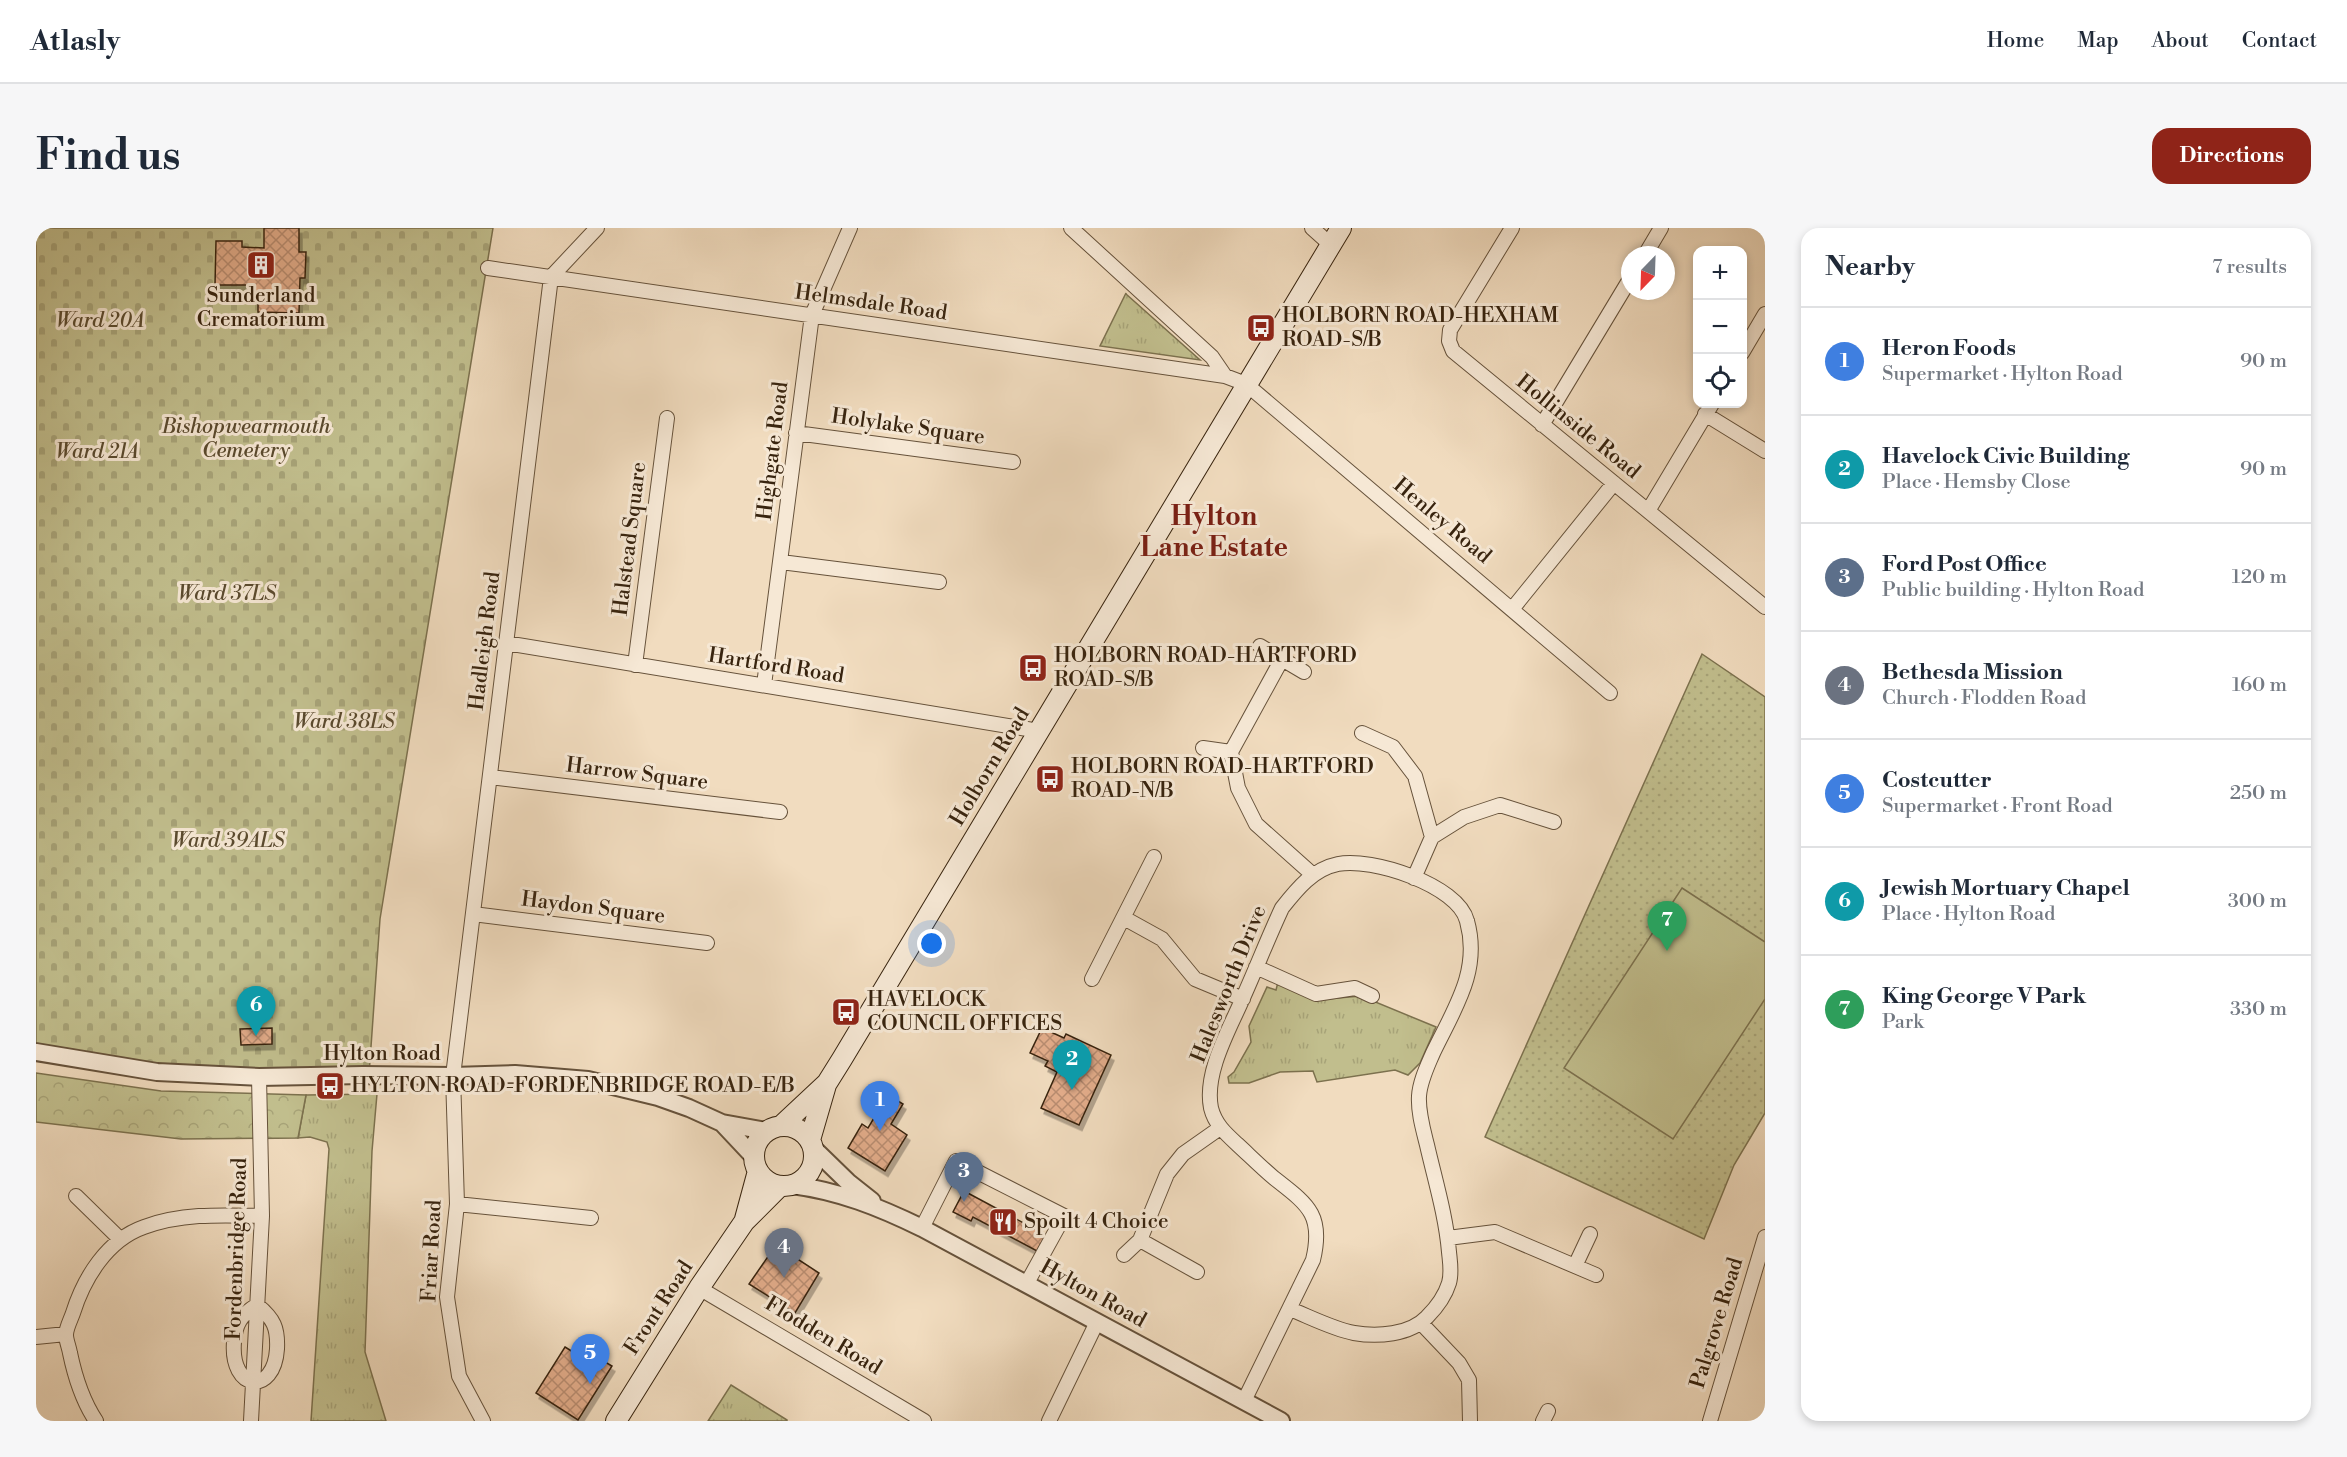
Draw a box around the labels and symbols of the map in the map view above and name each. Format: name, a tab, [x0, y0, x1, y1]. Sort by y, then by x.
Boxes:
north arrow	[1621, 246, 1675, 300]
building icon: Sunderland Crematorium	[245, 249, 277, 281]
street label: Helmsdale Road	[793, 279, 949, 327]
place label: Sunderland Crematorium	[197, 283, 325, 333]
place label: HOLBORN ROAD-HEXHAM ROAD-S/B	[1282, 303, 1559, 353]
park label: Ward 20A	[56, 308, 144, 334]
bus stop icon: HOLBORN ROAD-HEXHAM ROAD-S/B	[1245, 312, 1277, 344]
street label: Hollinside Road	[1511, 369, 1645, 485]
street label: Highgate Road	[752, 380, 794, 522]
street label: Holylake Square	[830, 403, 986, 451]
park label: Bishopwearmouth Cemetery	[161, 414, 331, 464]
park label: Ward 21A	[55, 439, 139, 465]
street label: Halstead Square	[608, 461, 652, 617]
street label: Henley Road	[1388, 472, 1496, 570]
district label: Hylton Lane Estate	[1140, 500, 1288, 565]
street label: Hadleigh Road	[464, 570, 506, 712]
park label: Ward 37LS	[178, 581, 277, 607]
street label: Hartford Road	[706, 642, 846, 690]
place label: HOLBORN ROAD-HARTFORD ROAD-S/B	[1054, 643, 1357, 693]
bus stop icon: HOLBORN ROAD-HARTFORD ROAD-S/B	[1017, 652, 1049, 684]
street label: Holborn Road	[944, 703, 1036, 831]
park label: Ward 38LS	[293, 709, 395, 735]
street label: Harrow Square	[564, 752, 710, 796]
place label: HOLBORN ROAD-HARTFORD ROAD-N/B	[1071, 754, 1374, 804]
bus stop icon: HOLBORN ROAD-HARTFORD ROAD-N/B	[1034, 763, 1066, 795]
park label: Ward 39ALS	[171, 828, 285, 854]
street label: Haydon Square	[520, 886, 666, 930]
street label: Halesworth Drive	[1186, 901, 1272, 1067]
pin: 7	[1648, 902, 1686, 951]
your location	[917, 929, 946, 958]
pin: 6	[236, 986, 276, 1036]
place label: HAVELOCK COUNCIL OFFICES	[867, 987, 1062, 1037]
bus stop icon: HAVELOCK COUNCIL OFFICES	[830, 996, 862, 1028]
pin: 2	[1052, 1040, 1092, 1090]
street label: Hylton Road	[323, 1041, 441, 1067]
bus stop icon: HYLTON ROAD-FORDENBRIDGE ROAD-E/B	[314, 1070, 346, 1102]
place label: HYLTON ROAD-FORDENBRIDGE ROAD-E/B	[351, 1073, 795, 1099]
pin: 1	[860, 1082, 900, 1131]
pin: 3	[944, 1152, 984, 1202]
street label: Fordenbridge Road	[221, 1157, 253, 1341]
street label: Friar Road	[416, 1199, 448, 1303]
restaurant icon: Spoilt 4 Choice	[987, 1206, 1019, 1238]
place label: Spoilt 4 Choice	[1024, 1209, 1169, 1235]
pin: 4	[764, 1228, 804, 1278]
street label: Hylton Road	[1035, 1254, 1151, 1334]
street label: Palgrove Road	[1685, 1254, 1749, 1392]
street label: Front Road	[619, 1256, 699, 1360]
street label: Flodden Road	[760, 1291, 886, 1381]
pin: 5	[570, 1334, 610, 1384]

